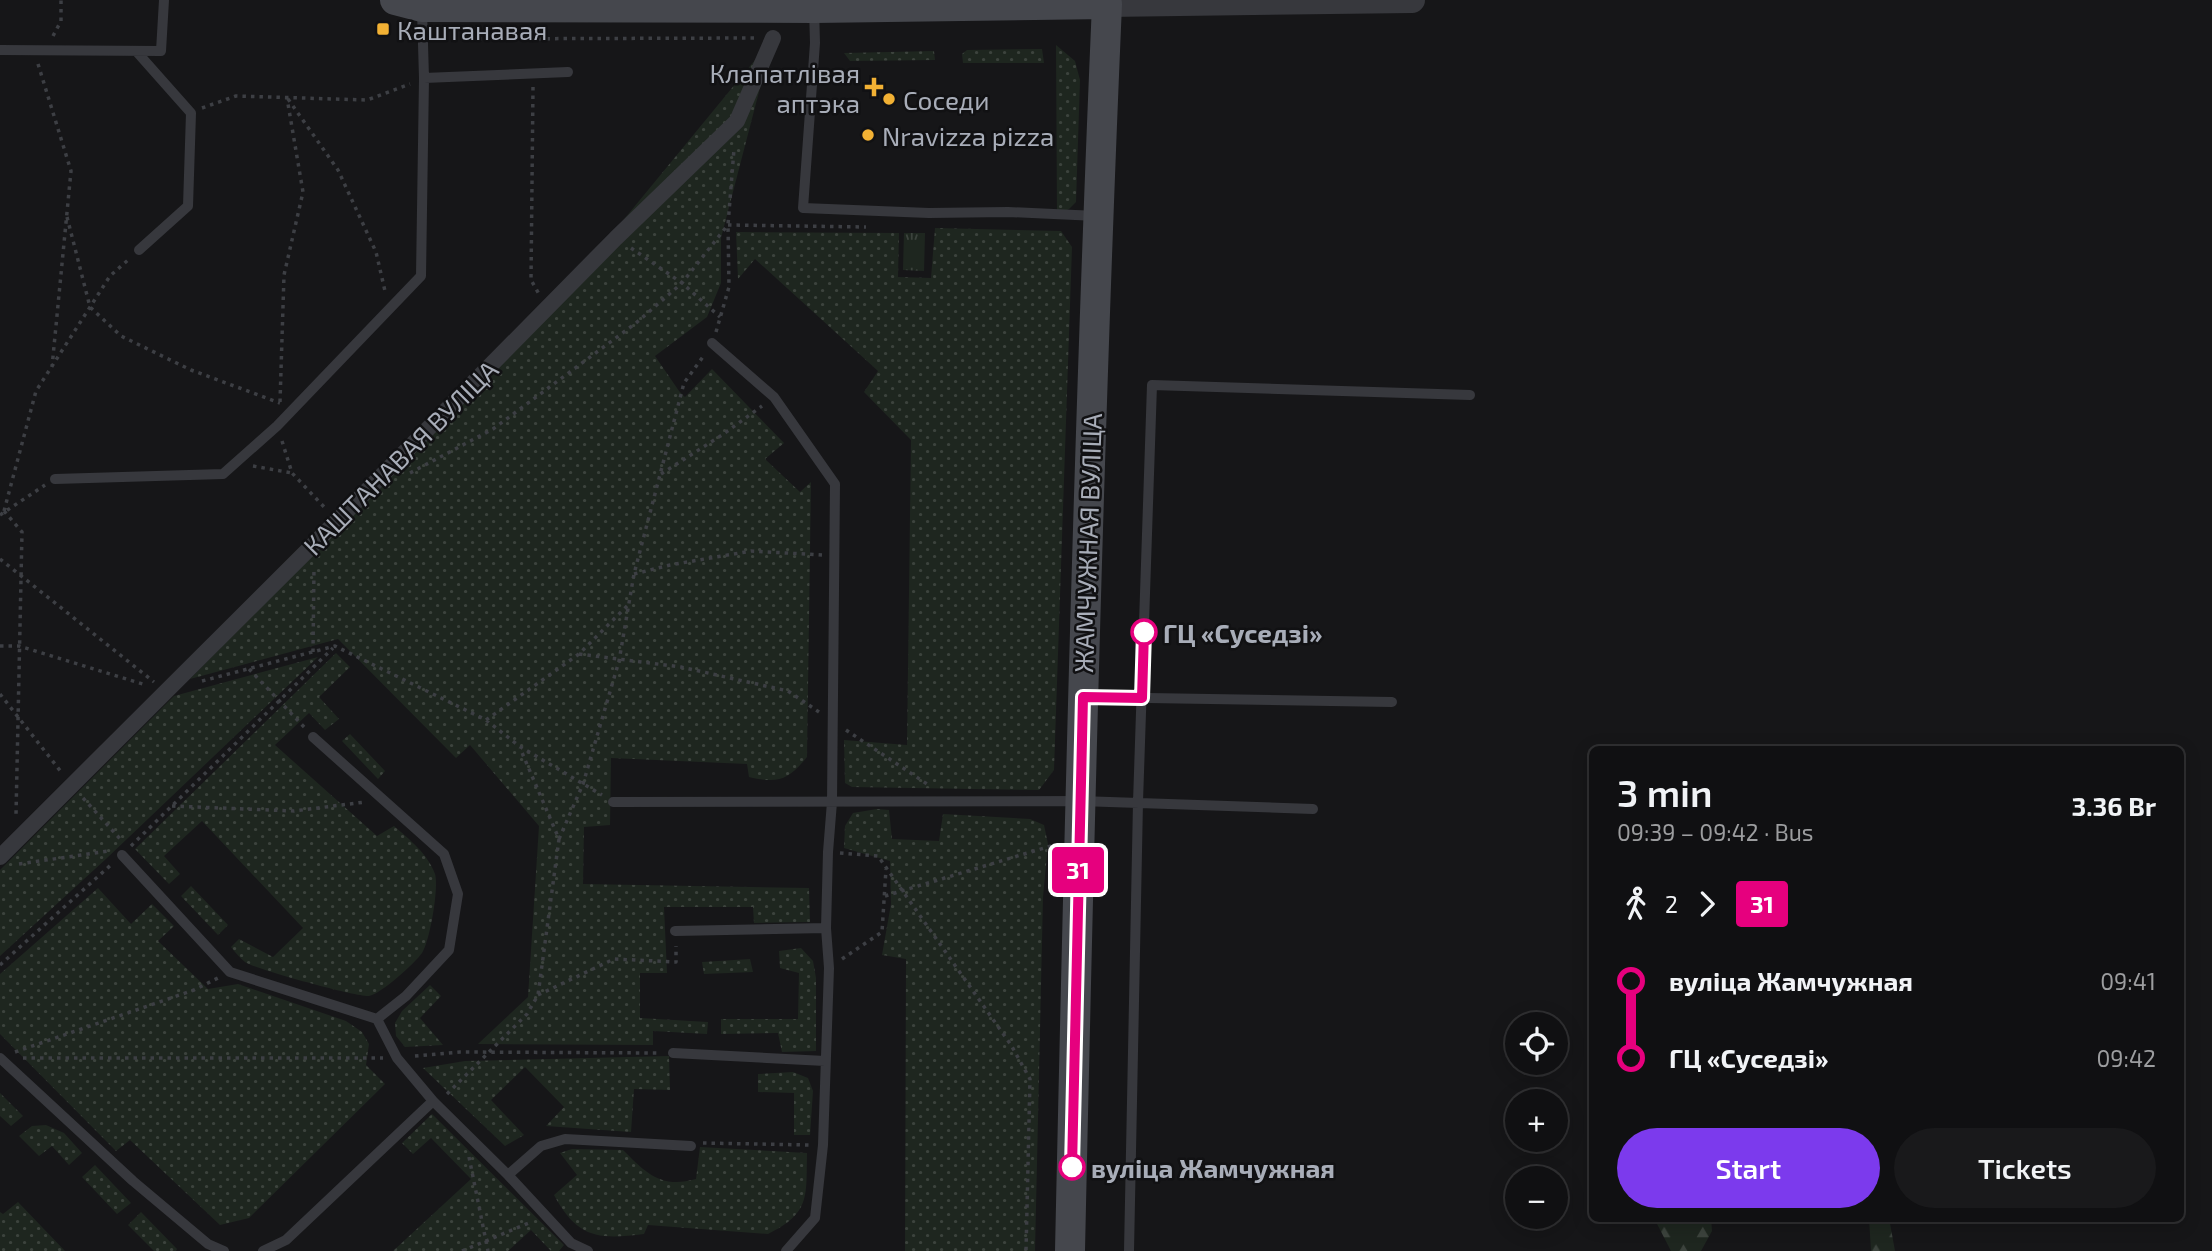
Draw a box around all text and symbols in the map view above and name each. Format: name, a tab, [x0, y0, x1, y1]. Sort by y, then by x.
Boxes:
place label: Каштанавая	[397, 14, 547, 45]
marker: Каштанавая	[375, 21, 391, 37]
place label: Клапатлівая аптэка	[709, 57, 860, 118]
marker: Клапатлівая аптэка	[866, 79, 882, 95]
place label: Соседи	[903, 84, 989, 115]
marker: Соседи	[881, 91, 897, 107]
place label: Nravizza pizza	[882, 120, 1054, 151]
marker: Nravizza pizza	[860, 127, 876, 143]
street label: КАШТАНАВАЯ ВУЛІЦА	[296, 353, 504, 561]
street label: ЖАМЧУЖНАЯ ВУЛІЦА	[1067, 413, 1107, 673]
place label: ГЦ «Суседзі»	[1163, 617, 1322, 648]
marker: ГЦ «Суседзі»	[1131, 619, 1157, 645]
text: 3 min	[1617, 769, 1713, 815]
text: 3.36 Br	[2071, 790, 2156, 821]
text: 09:39 – 09:42 · Bus	[1617, 818, 1814, 846]
line badge: 31	[1046, 847, 1110, 893]
text: 31	[1066, 855, 1090, 884]
icon: walk	[1617, 885, 1655, 923]
icon: forward	[1688, 885, 1726, 923]
text: 31	[1750, 889, 1774, 918]
text: 2	[1665, 890, 1678, 918]
text: вуліца Жамчужная	[1669, 965, 1913, 996]
text: 09:41	[2100, 967, 2156, 995]
map controls	[1505, 1012, 1568, 1229]
button: locate	[1505, 1012, 1568, 1075]
text: ГЦ «Суседзі»	[1669, 1042, 1828, 1073]
text: 09:42	[2096, 1044, 2156, 1072]
button: +	[1505, 1089, 1568, 1152]
button: Start	[1617, 1128, 1880, 1208]
button: Tickets	[1894, 1128, 2156, 1208]
place label: вуліца Жамчужная	[1091, 1152, 1335, 1183]
marker: вуліца Жамчужная	[1059, 1154, 1085, 1180]
button: −	[1505, 1166, 1568, 1229]

